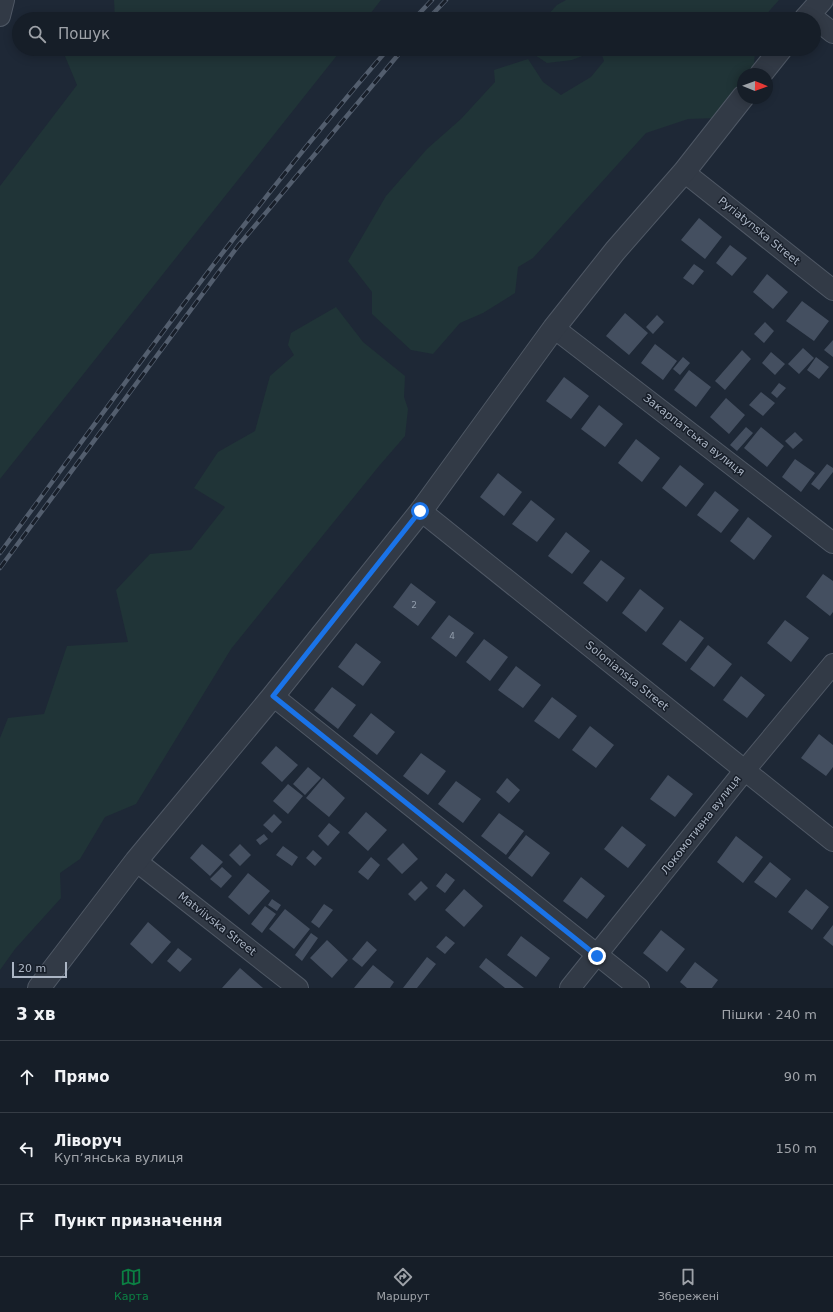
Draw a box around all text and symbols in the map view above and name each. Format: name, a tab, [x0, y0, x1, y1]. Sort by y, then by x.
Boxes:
search box	[12, 12, 821, 56]
icon: search	[26, 23, 48, 45]
text: Пошук	[58, 25, 110, 43]
north arrow	[737, 68, 773, 104]
street label: Pyriatynska Street	[716, 194, 803, 268]
street label: Закарпатська вулиця	[641, 391, 747, 479]
route start	[411, 502, 429, 520]
house number: 2	[411, 600, 417, 610]
house number: 4	[449, 631, 455, 641]
street label: Solonianska Street	[583, 639, 672, 714]
street label: Локомотивна вулиця	[658, 773, 744, 877]
street label: Matviivska Street	[175, 890, 259, 959]
route end	[588, 947, 606, 965]
scale bar	[12, 960, 67, 979]
text: 20 m	[18, 962, 46, 975]
text: 3 хв	[16, 1004, 55, 1024]
text: Пішки · 240 m	[721, 1007, 817, 1022]
icon: ahead	[16, 1066, 38, 1088]
text: Прямо	[54, 1068, 110, 1086]
text: 90 m	[784, 1069, 817, 1084]
text: Ліворуч	[54, 1132, 122, 1150]
icon: left	[16, 1138, 38, 1160]
text: 150 m	[775, 1141, 817, 1156]
text: Купʼянська вулиця	[54, 1150, 183, 1165]
icon: arrive	[16, 1210, 38, 1232]
text: Пункт призначення	[54, 1212, 222, 1230]
tab: Карта	[114, 1266, 149, 1303]
tab: Маршрут	[377, 1266, 430, 1303]
tab: Збережені	[658, 1266, 719, 1303]

